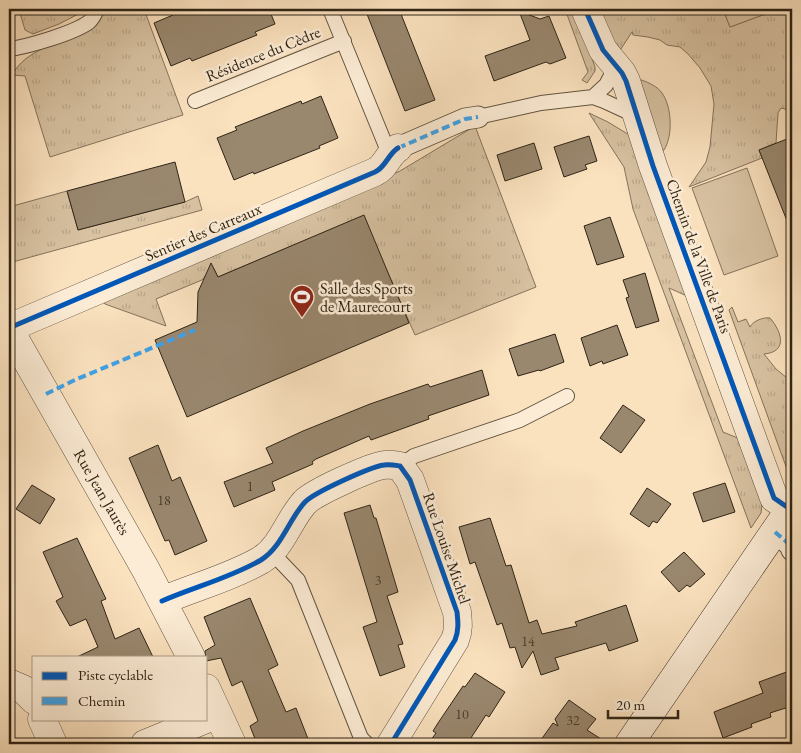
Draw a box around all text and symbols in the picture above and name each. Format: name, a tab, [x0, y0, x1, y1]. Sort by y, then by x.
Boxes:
street label: Résidence du Cèdre	[203, 21, 323, 87]
street label: Chemin de la Ville de Paris	[661, 176, 737, 336]
street label: Sentier des Carreaux	[141, 198, 265, 266]
place label: Salle des Sports de Maurecourt	[320, 278, 413, 317]
sports icon: Salle des Sports de Maurecourt	[289, 284, 315, 318]
street label: Rue Jean Jaurès	[69, 445, 135, 539]
house number: 1	[247, 477, 253, 495]
street label: Rue Louise Michel	[418, 489, 476, 607]
house number: 18	[157, 491, 171, 509]
house number: 3	[375, 571, 382, 589]
house number: 14	[521, 632, 535, 650]
legend	[32, 656, 208, 720]
text: Piste cyclable	[78, 665, 153, 684]
scale bar	[608, 688, 678, 720]
text: Chemin	[78, 691, 126, 710]
text: 20 m	[616, 695, 645, 714]
house number: 10	[455, 705, 469, 723]
house number: 32	[566, 711, 580, 729]

